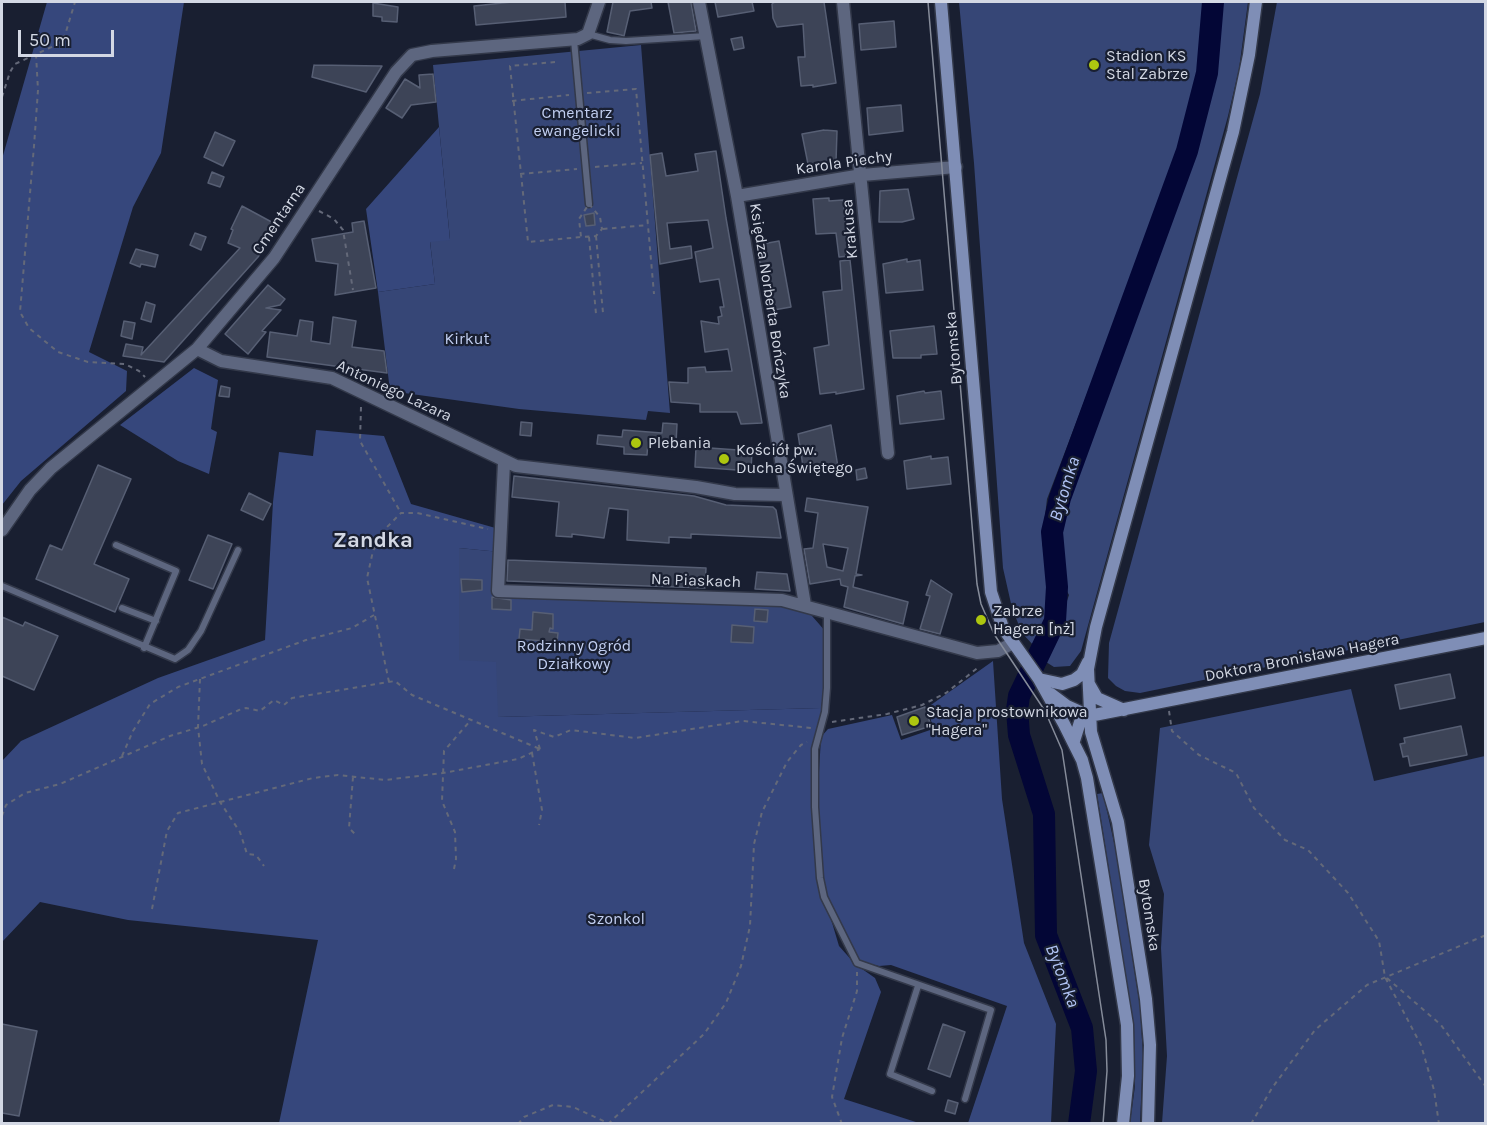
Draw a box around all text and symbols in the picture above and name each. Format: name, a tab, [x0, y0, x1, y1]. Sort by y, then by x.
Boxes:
scale bar	[21, 18, 117, 56]
text: 50 m	[29, 29, 71, 51]
place label: Stadion KS Stal Zabrze	[1106, 46, 1188, 84]
marker: Stadion KS Stal Zabrze	[1087, 58, 1101, 72]
park label: Cmentarz ewangelicki	[534, 103, 620, 141]
street label: Karola Piechy	[794, 147, 894, 179]
street label: Cmentarna	[248, 180, 310, 258]
street label: Krakusa	[838, 198, 862, 260]
street label: Księdza Norberta Bończyka	[745, 202, 795, 400]
street label: Bytomska	[941, 311, 967, 385]
park label: Kirkut	[445, 329, 489, 349]
street label: Antoniego Lazara	[333, 356, 455, 426]
place label: Plebania	[648, 433, 711, 453]
marker: Plebania	[629, 436, 643, 450]
place label: Kościół pw. Ducha Świętego	[736, 440, 853, 478]
marker: Kościół pw. Ducha Świętego	[717, 452, 731, 466]
water label: Bytomka	[1045, 454, 1085, 524]
district label: Zandka	[333, 528, 413, 554]
street label: Na Piaskach	[651, 570, 741, 592]
place label: Zabrze Hagera [nż]	[993, 601, 1075, 639]
marker: Zabrze Hagera [nż]	[974, 613, 988, 627]
street label: Doktora Bronisława Hagera	[1203, 630, 1401, 686]
park label: Rodzinny Ogród Działkowy	[517, 636, 631, 674]
place label: Stacja prostownikowa "Hagera"	[926, 702, 1088, 740]
marker: Stacja prostownikowa "Hagera"	[907, 714, 921, 728]
street label: Bytomska	[1134, 877, 1164, 953]
park label: Szonkol	[587, 909, 645, 929]
water label: Bytomka	[1040, 941, 1084, 1011]

